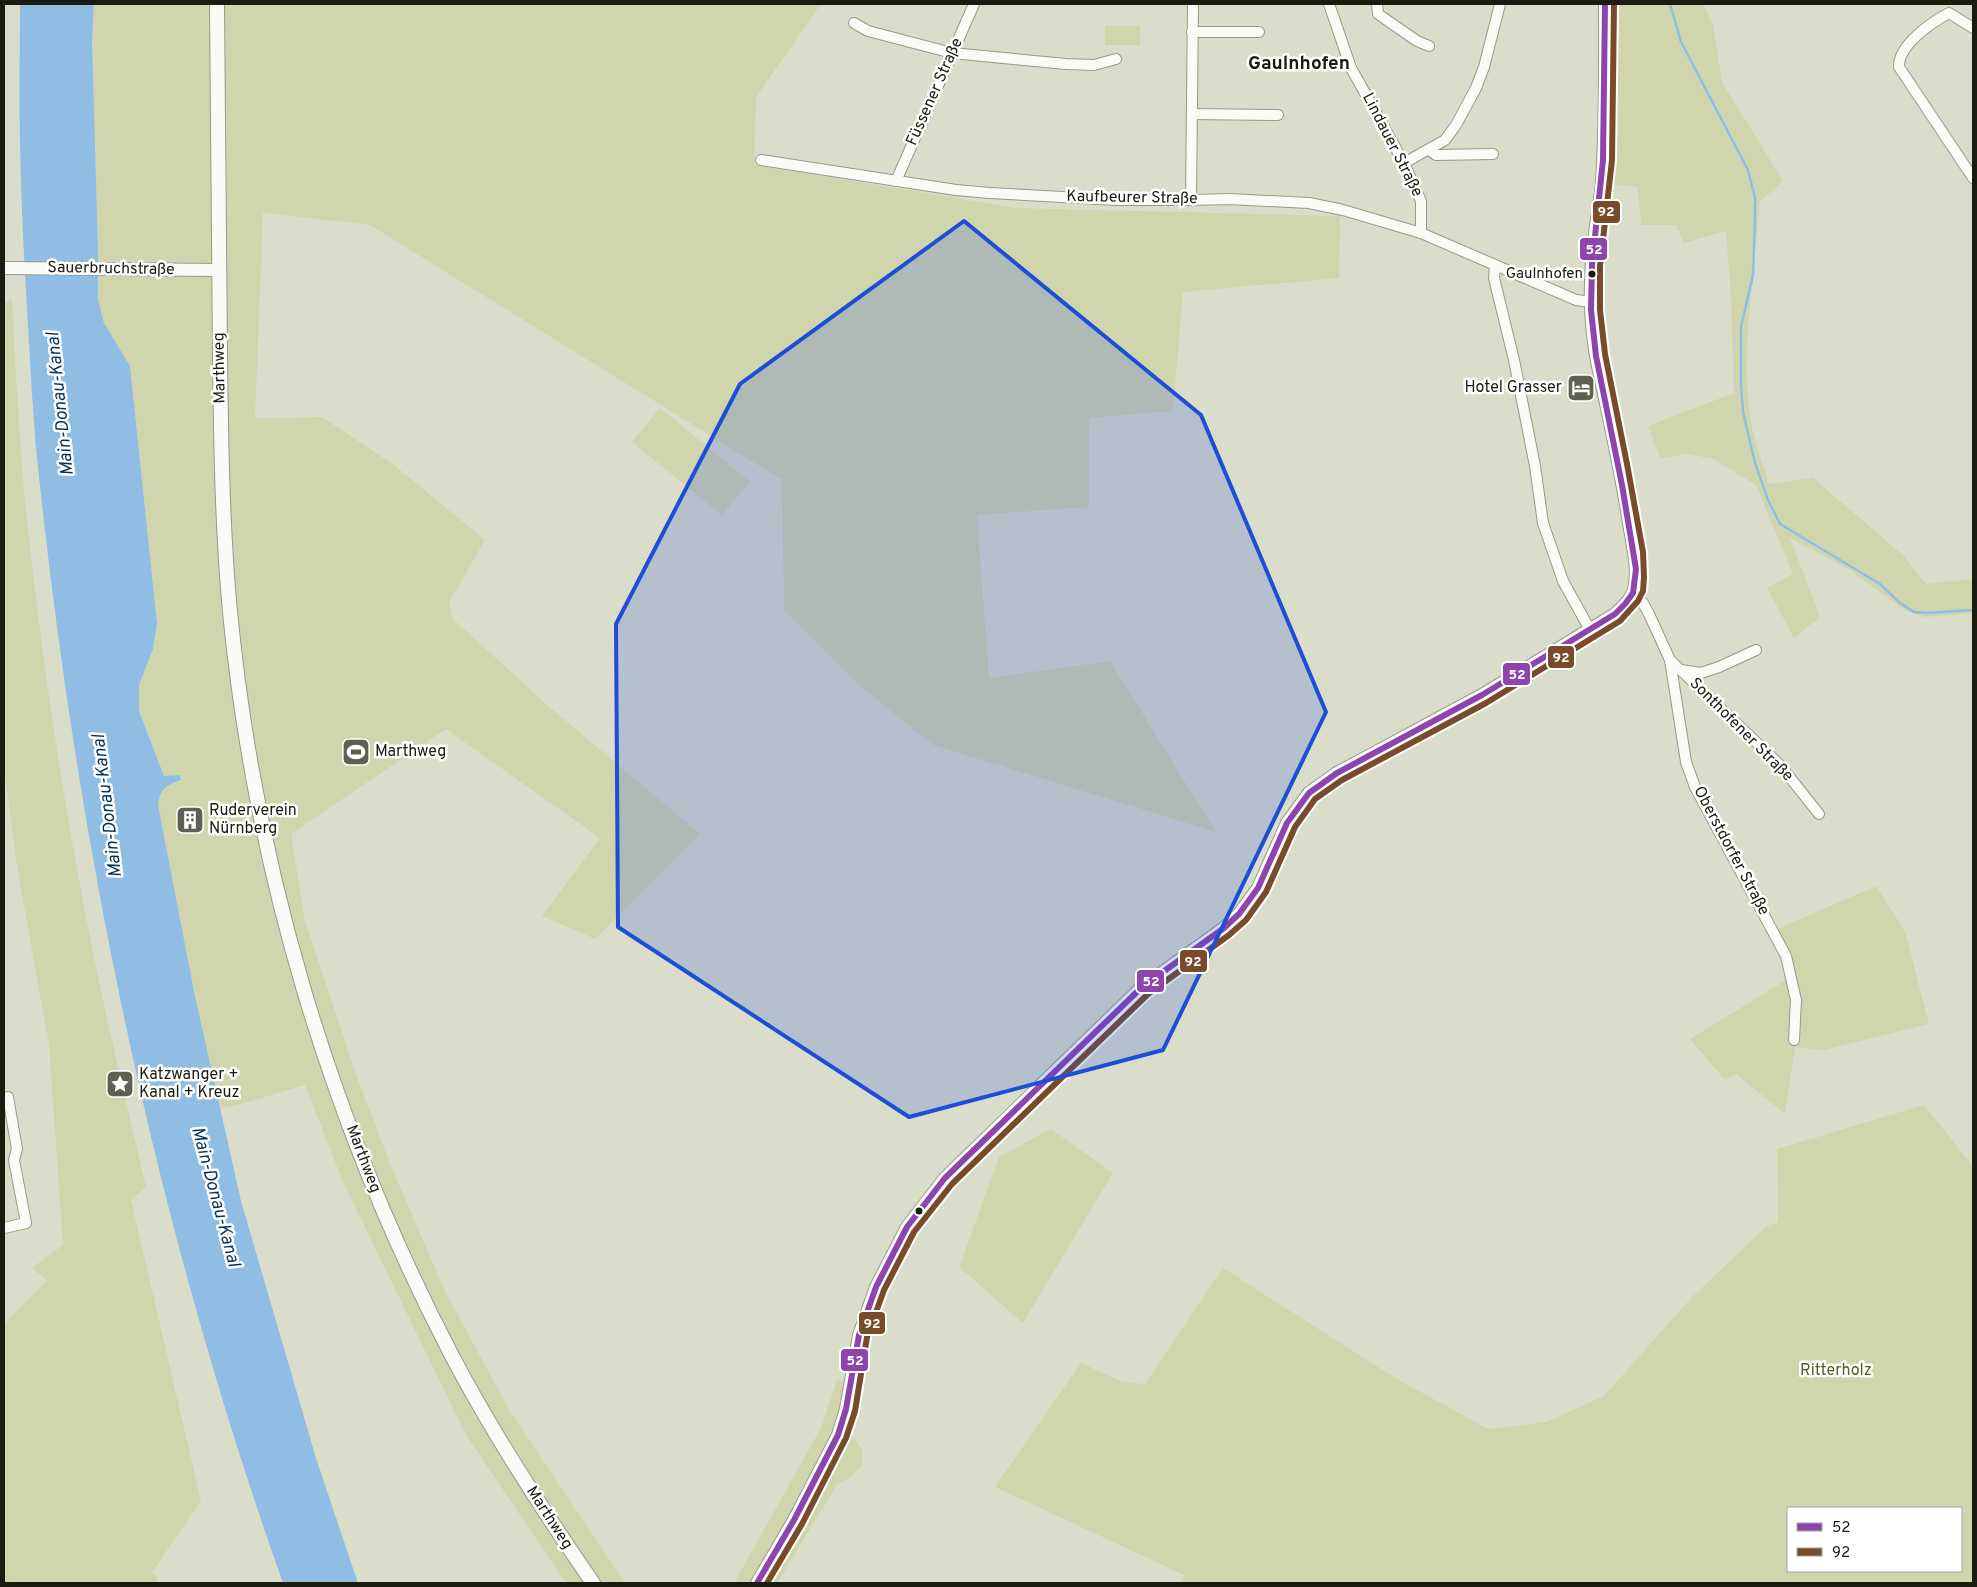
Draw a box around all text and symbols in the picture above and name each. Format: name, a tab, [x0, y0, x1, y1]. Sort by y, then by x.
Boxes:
street label: Füssener Straße	[902, 35, 968, 149]
district label: Gaulnhofen	[1248, 52, 1350, 76]
street label: Lindauer Straße	[1357, 90, 1427, 200]
street label: Kaufbeurer Straße	[1066, 187, 1198, 209]
line badge: 92	[1592, 200, 1621, 224]
text: 92	[1597, 204, 1615, 221]
line badge: 52	[1579, 237, 1608, 261]
text: 52	[1585, 242, 1603, 259]
street label: Sauerbruchstraße	[47, 258, 175, 280]
place label: Gaulnhofen	[1506, 265, 1583, 284]
marker: Gaulnhofen	[1587, 269, 1597, 279]
water label: Main-Donau-Kanal	[42, 330, 80, 477]
street label: Marthweg	[209, 332, 231, 404]
hotel icon: Hotel Grasser	[1566, 373, 1596, 403]
place label: Hotel Grasser	[1464, 378, 1562, 398]
line badge: 92	[1547, 645, 1575, 669]
text: 92	[1552, 650, 1570, 667]
line badge: 52	[1502, 662, 1531, 686]
text: 52	[1508, 667, 1526, 684]
street label: Sonthofener Straße	[1685, 674, 1797, 786]
water label: Main-Donau-Kanal	[88, 732, 128, 879]
sports icon: Marthweg	[341, 737, 371, 767]
place label: Marthweg	[375, 742, 446, 762]
street label: Oberstdorfer Straße	[1688, 783, 1774, 919]
place label: Ruderverein Nürnberg	[209, 801, 297, 839]
building icon: Ruderverein Nürnberg	[175, 805, 205, 835]
line badge: 92	[1179, 949, 1208, 973]
text: 92	[1184, 954, 1202, 971]
line badge: 52	[1136, 969, 1165, 993]
text: 52	[1142, 974, 1160, 991]
place label: Katzwanger + Kanal + Kreuz	[139, 1065, 240, 1103]
place icon: Katzwanger + Kanal + Kreuz	[105, 1069, 135, 1099]
street label: Marthweg	[341, 1122, 385, 1196]
water label: Main-Donau-Kanal	[185, 1124, 245, 1271]
unlabelled marker	[914, 1206, 924, 1216]
line badge: 92	[858, 1311, 886, 1335]
text: 92	[863, 1316, 881, 1333]
line badge: 52	[840, 1348, 869, 1372]
text: 52	[846, 1353, 864, 1370]
park label: Ritterholz	[1800, 1361, 1872, 1381]
street label: Marthweg	[521, 1483, 577, 1553]
legend	[1787, 1507, 1962, 1572]
text: 52	[1832, 1519, 1850, 1538]
text: 92	[1832, 1544, 1850, 1563]

